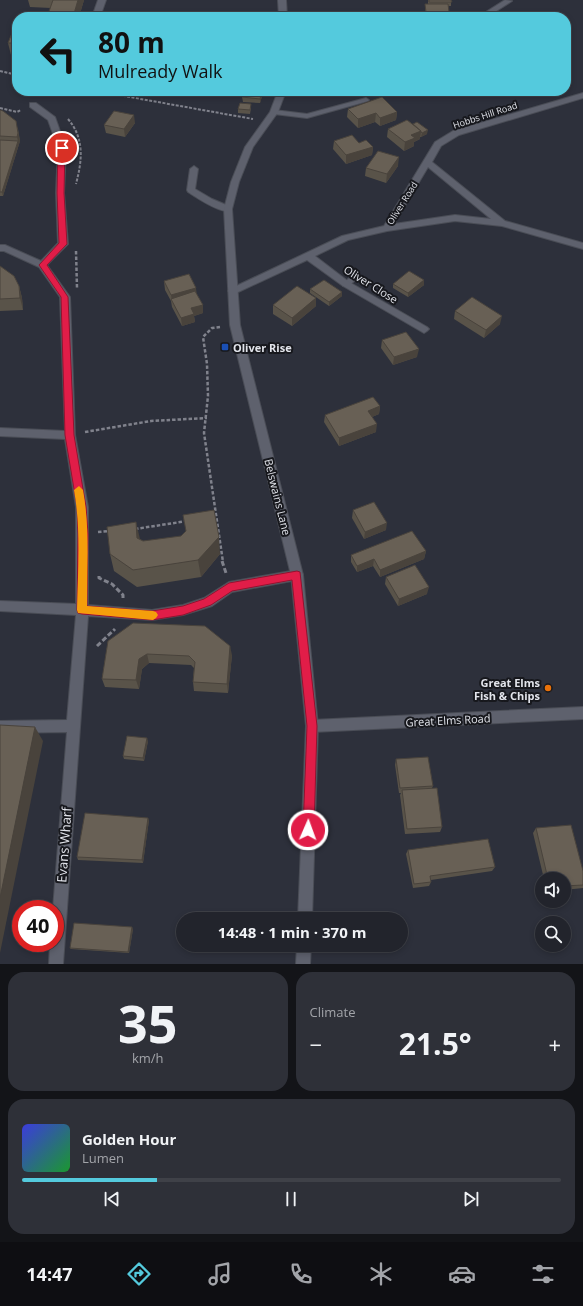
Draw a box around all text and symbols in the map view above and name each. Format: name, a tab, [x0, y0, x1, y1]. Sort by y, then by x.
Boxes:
text: 80 m	[98, 23, 165, 61]
icon: left	[32, 28, 84, 80]
text: Mulready Walk	[98, 59, 223, 83]
street label: Hobbs Hill Road	[451, 98, 519, 132]
pin	[45, 131, 79, 165]
icon: arrive	[51, 137, 73, 159]
street label: Oliver Road	[384, 179, 420, 227]
street label: Oliver Close	[341, 262, 401, 306]
place label: Oliver Rise	[233, 340, 292, 355]
marker: Oliver Rise	[220, 342, 230, 352]
street label: Belswains Lane	[261, 457, 295, 537]
place label: Great Elms Fish & Chips	[474, 675, 541, 703]
marker: Great Elms Fish & Chips	[543, 683, 553, 693]
street label: Great Elms Road	[405, 710, 491, 730]
street label: Evans Wharf	[52, 806, 76, 883]
position arrow	[287, 809, 329, 851]
map controls	[535, 872, 571, 952]
button: sound	[535, 872, 571, 908]
speed limit sign: 40	[12, 900, 64, 952]
button: search	[535, 916, 571, 952]
text: 14:48 · 1 min · 370 m	[218, 922, 366, 942]
text: 35	[118, 987, 177, 1058]
text: Climate	[310, 1003, 355, 1021]
text: 21.5°	[399, 1023, 472, 1064]
text: −	[310, 1029, 322, 1059]
text: +	[548, 1029, 561, 1059]
text: km/h	[132, 1049, 164, 1067]
text: Golden Hour	[82, 1129, 176, 1149]
text: Lumen	[82, 1149, 124, 1167]
icon: previous	[101, 1188, 123, 1210]
icon: pause	[280, 1188, 302, 1210]
icon: next	[460, 1188, 482, 1210]
icon: directions	[125, 1260, 153, 1288]
icon: music	[206, 1260, 234, 1288]
icon: phone	[287, 1260, 315, 1288]
icon: climate	[367, 1260, 395, 1288]
icon: car	[448, 1260, 476, 1288]
icon: filters	[529, 1260, 557, 1288]
text: 14:47	[26, 1262, 73, 1286]

